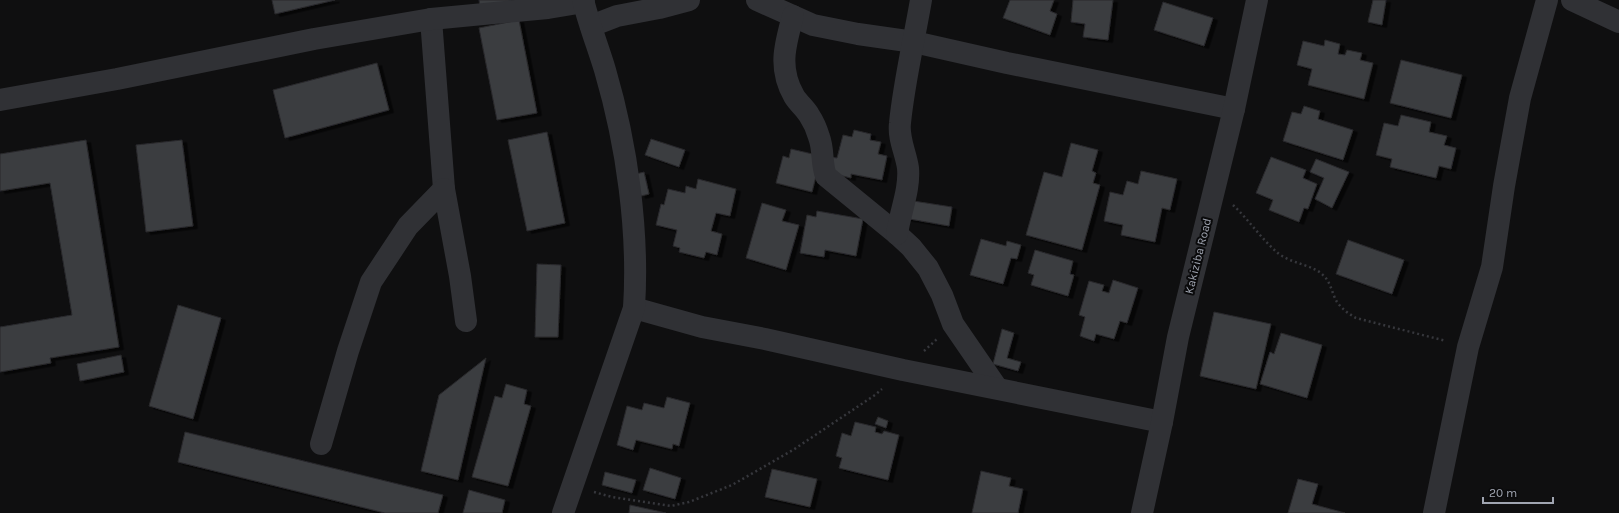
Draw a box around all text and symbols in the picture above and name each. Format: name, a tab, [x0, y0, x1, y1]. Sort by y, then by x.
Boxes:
street label: Kakiziba Road	[1182, 217, 1214, 295]
scale bar	[1483, 479, 1553, 505]
text: 20 m	[1489, 486, 1517, 500]

